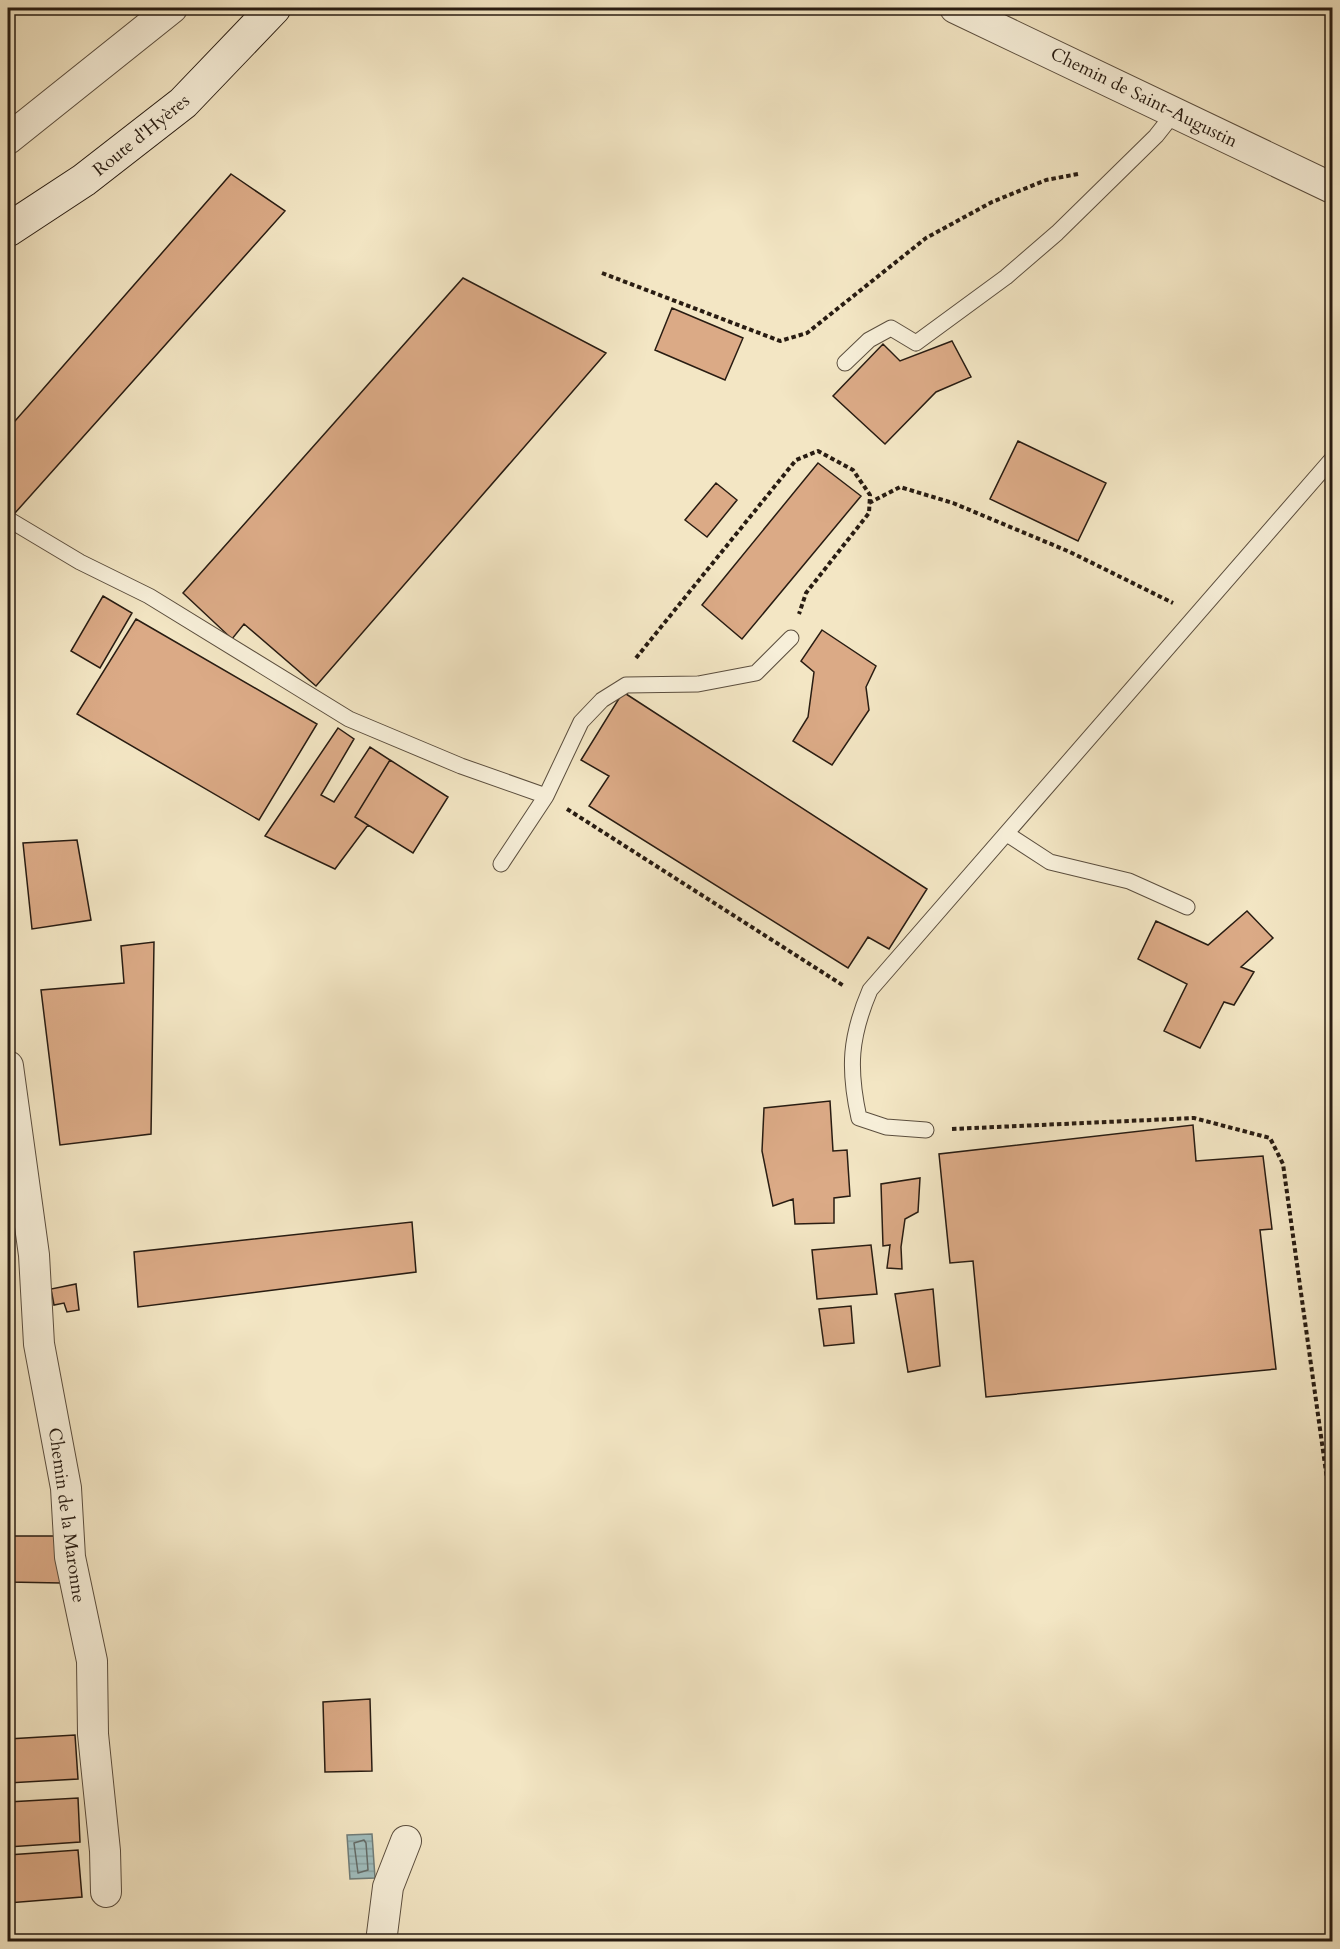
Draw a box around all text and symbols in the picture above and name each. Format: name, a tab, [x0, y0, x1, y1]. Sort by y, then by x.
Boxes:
street label: Chemin de Saint-Augustin	[1046, 41, 1242, 154]
street label: Route d'Hyères	[88, 89, 195, 182]
street label: Chemin de la Maronne	[42, 1426, 91, 1604]

